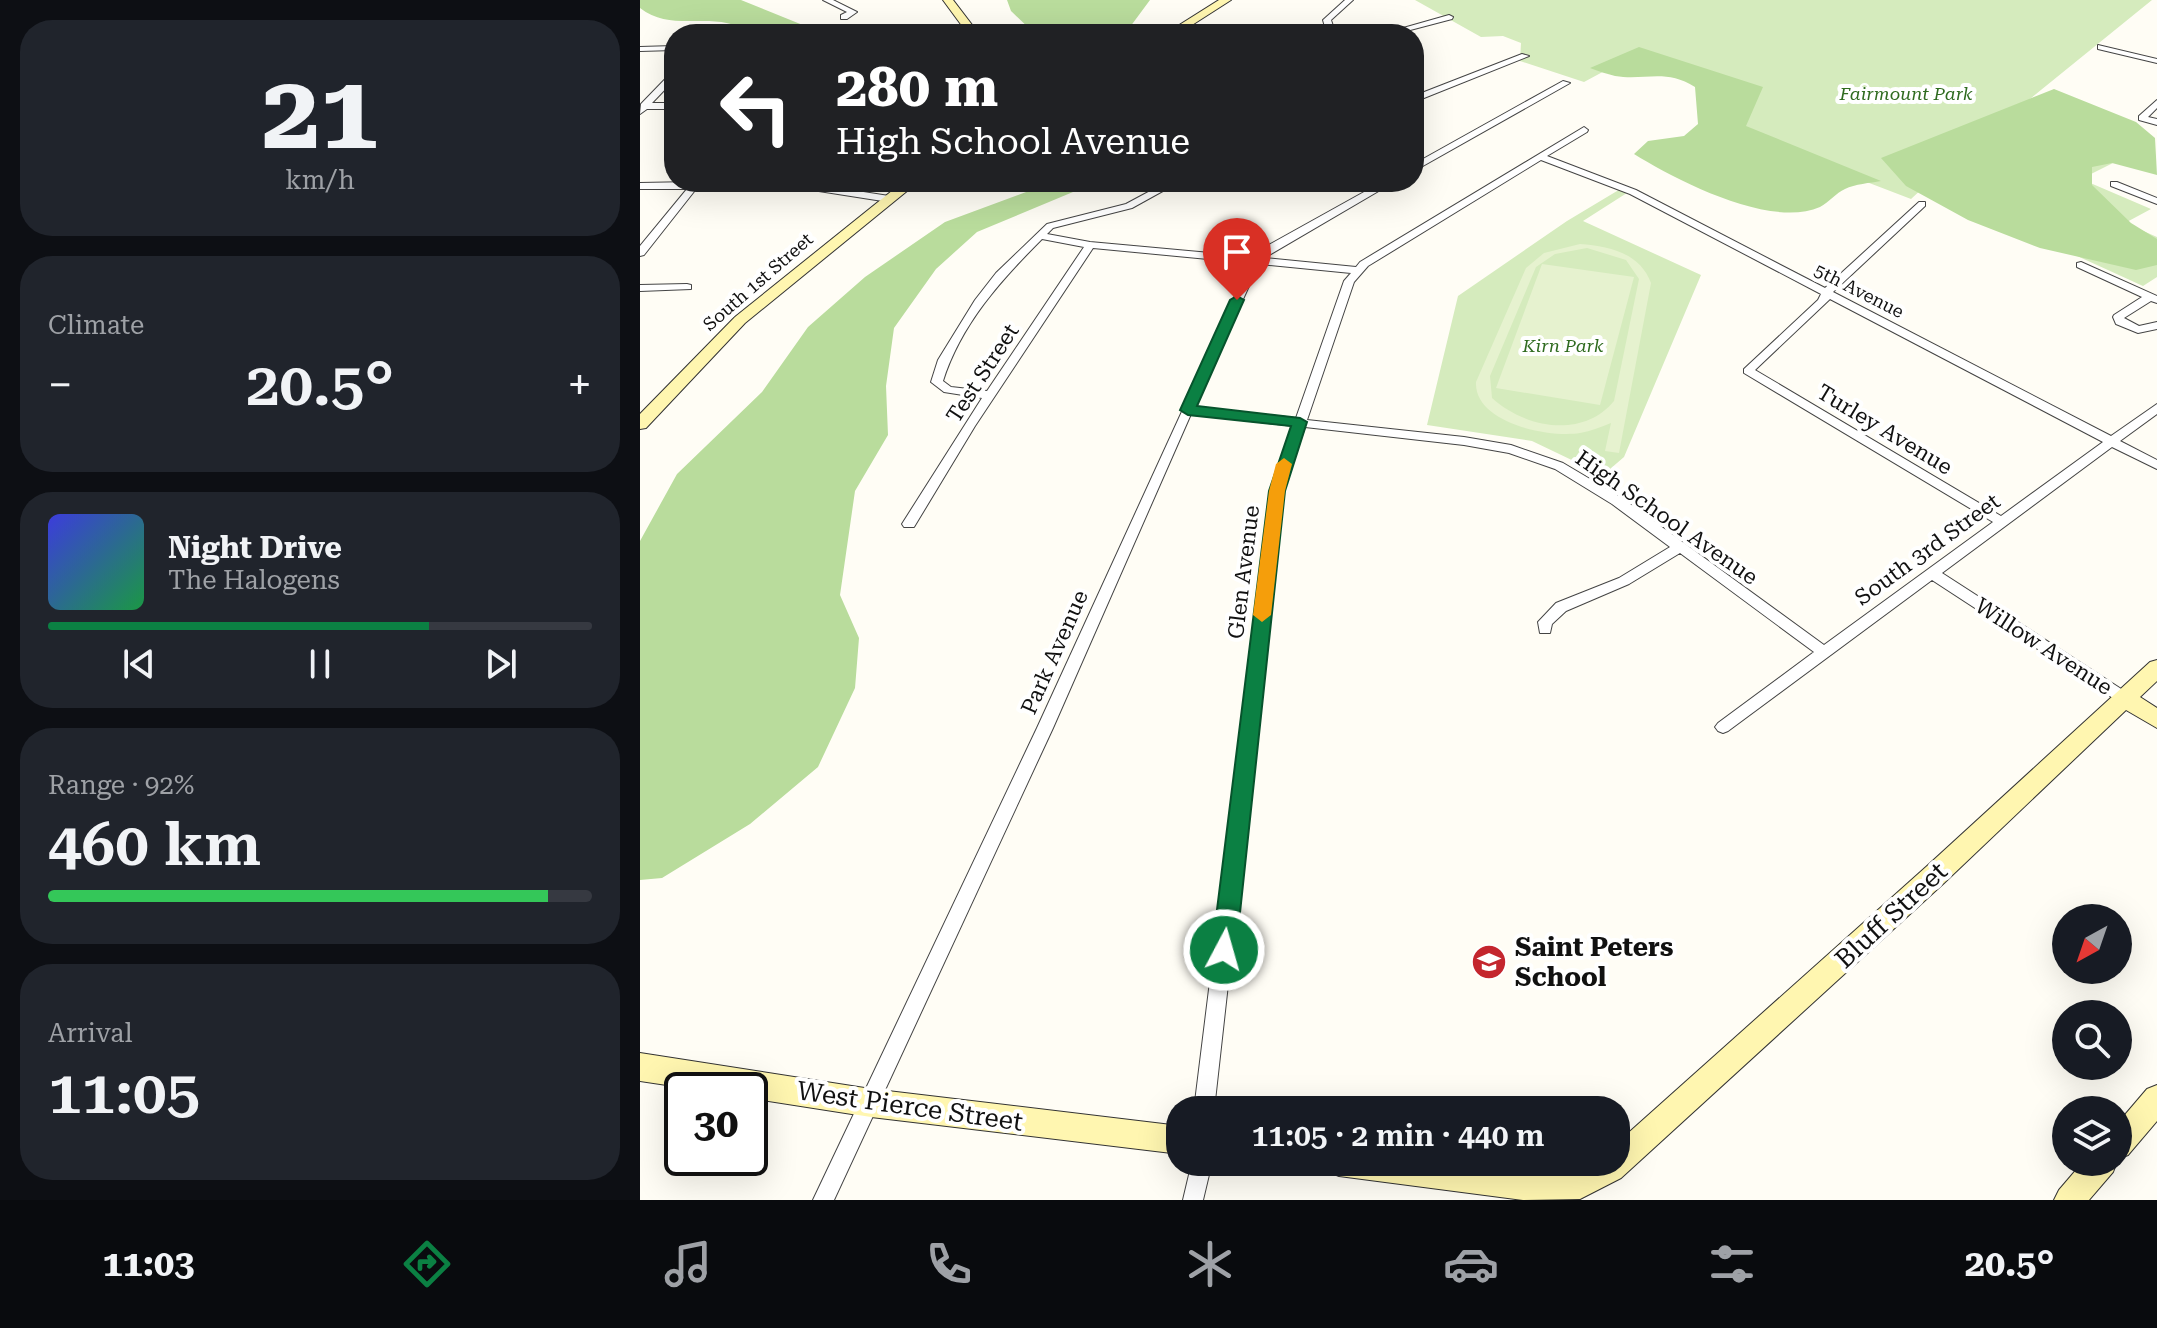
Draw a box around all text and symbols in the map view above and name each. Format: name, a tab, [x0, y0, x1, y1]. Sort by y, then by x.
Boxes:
text: 21	[262, 52, 378, 173]
text: 280 m	[836, 54, 998, 120]
icon: left	[704, 56, 808, 160]
park label: Fairmount Park	[1838, 83, 1973, 104]
text: High School Avenue	[836, 121, 1190, 163]
text: km/h	[285, 165, 355, 195]
pin	[1203, 218, 1271, 300]
street label: South 1st Street	[699, 228, 817, 335]
icon: arrive	[1215, 230, 1259, 274]
street label: 5th Avenue	[1811, 259, 1908, 322]
text: Climate	[48, 310, 144, 340]
street label: Test Street	[941, 319, 1024, 427]
park label: Kirn Park	[1522, 335, 1604, 356]
text: 20.5°	[246, 349, 394, 420]
text: −	[48, 359, 73, 411]
text: +	[567, 359, 592, 411]
street label: Turley Avenue	[1813, 379, 1957, 480]
street label: High School Avenue	[1571, 445, 1763, 590]
street label: South 3rd Street	[1850, 488, 2005, 610]
street label: Glen Avenue	[1223, 504, 1264, 640]
text: Night Drive	[168, 530, 342, 565]
text: The Halogens	[168, 565, 340, 595]
street label: Park Avenue	[1016, 586, 1093, 718]
street label: Willow Avenue	[1970, 593, 2117, 700]
icon: previous	[117, 642, 161, 686]
icon: pause	[298, 642, 342, 686]
icon: next	[479, 642, 523, 686]
text: Range · 92%	[48, 770, 194, 800]
text: 460 km	[48, 809, 261, 880]
street label: Bluff Street	[1829, 856, 1953, 974]
north arrow	[2052, 904, 2132, 984]
map controls	[2052, 904, 2132, 1176]
position arrow	[1182, 908, 1266, 992]
place label: Saint Peters School	[1515, 932, 1673, 992]
school or university icon: Saint Peters School	[1470, 943, 1508, 981]
button: search	[2052, 1000, 2132, 1080]
text: Arrival	[48, 1018, 133, 1048]
text: 11:05	[48, 1057, 200, 1128]
speed limit sign: 30	[664, 1072, 768, 1176]
street label: West Pierce Street	[795, 1075, 1025, 1137]
button: layers	[2052, 1096, 2132, 1176]
text: 11:05 · 2 min · 440 m	[1252, 1118, 1544, 1153]
icon: directions	[399, 1236, 455, 1292]
icon: music	[660, 1236, 716, 1292]
icon: phone	[921, 1236, 977, 1292]
icon: climate	[1182, 1236, 1238, 1292]
icon: car	[1443, 1236, 1499, 1292]
icon: filters	[1704, 1236, 1760, 1292]
text: 11:03	[102, 1243, 194, 1285]
text: 20.5°	[1965, 1243, 2054, 1285]

